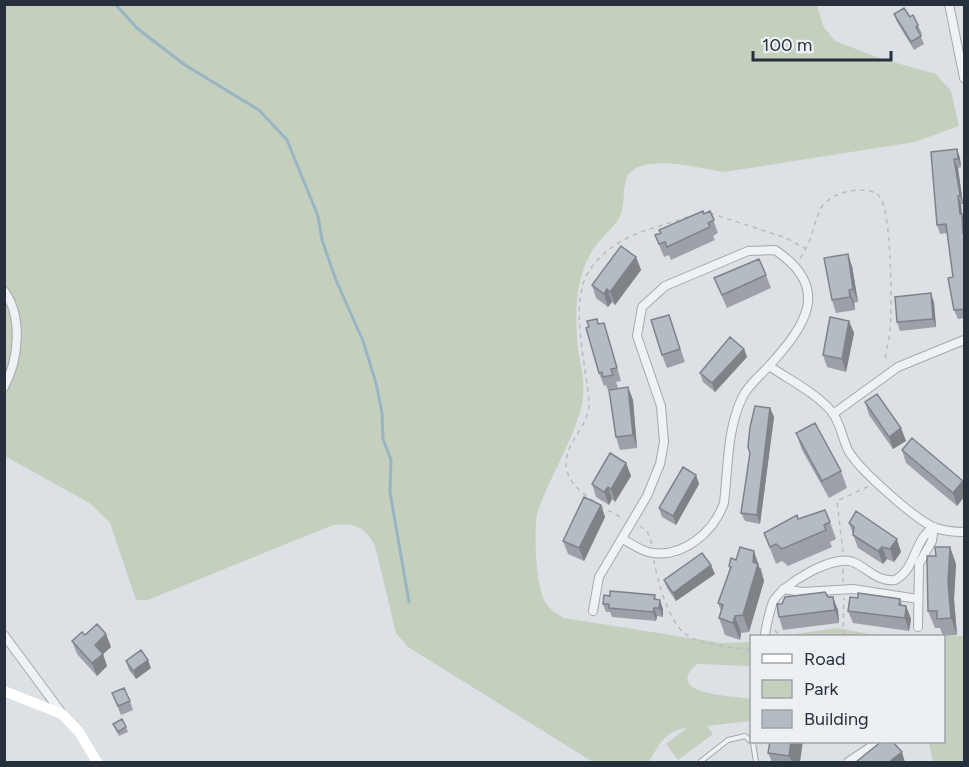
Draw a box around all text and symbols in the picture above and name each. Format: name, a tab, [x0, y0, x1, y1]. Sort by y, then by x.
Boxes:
scale bar	[753, 24, 891, 62]
text: 100 m	[762, 34, 812, 56]
legend	[750, 635, 945, 743]
text: Road	[804, 648, 845, 670]
text: Park	[804, 678, 839, 700]
text: Building	[804, 708, 869, 730]

